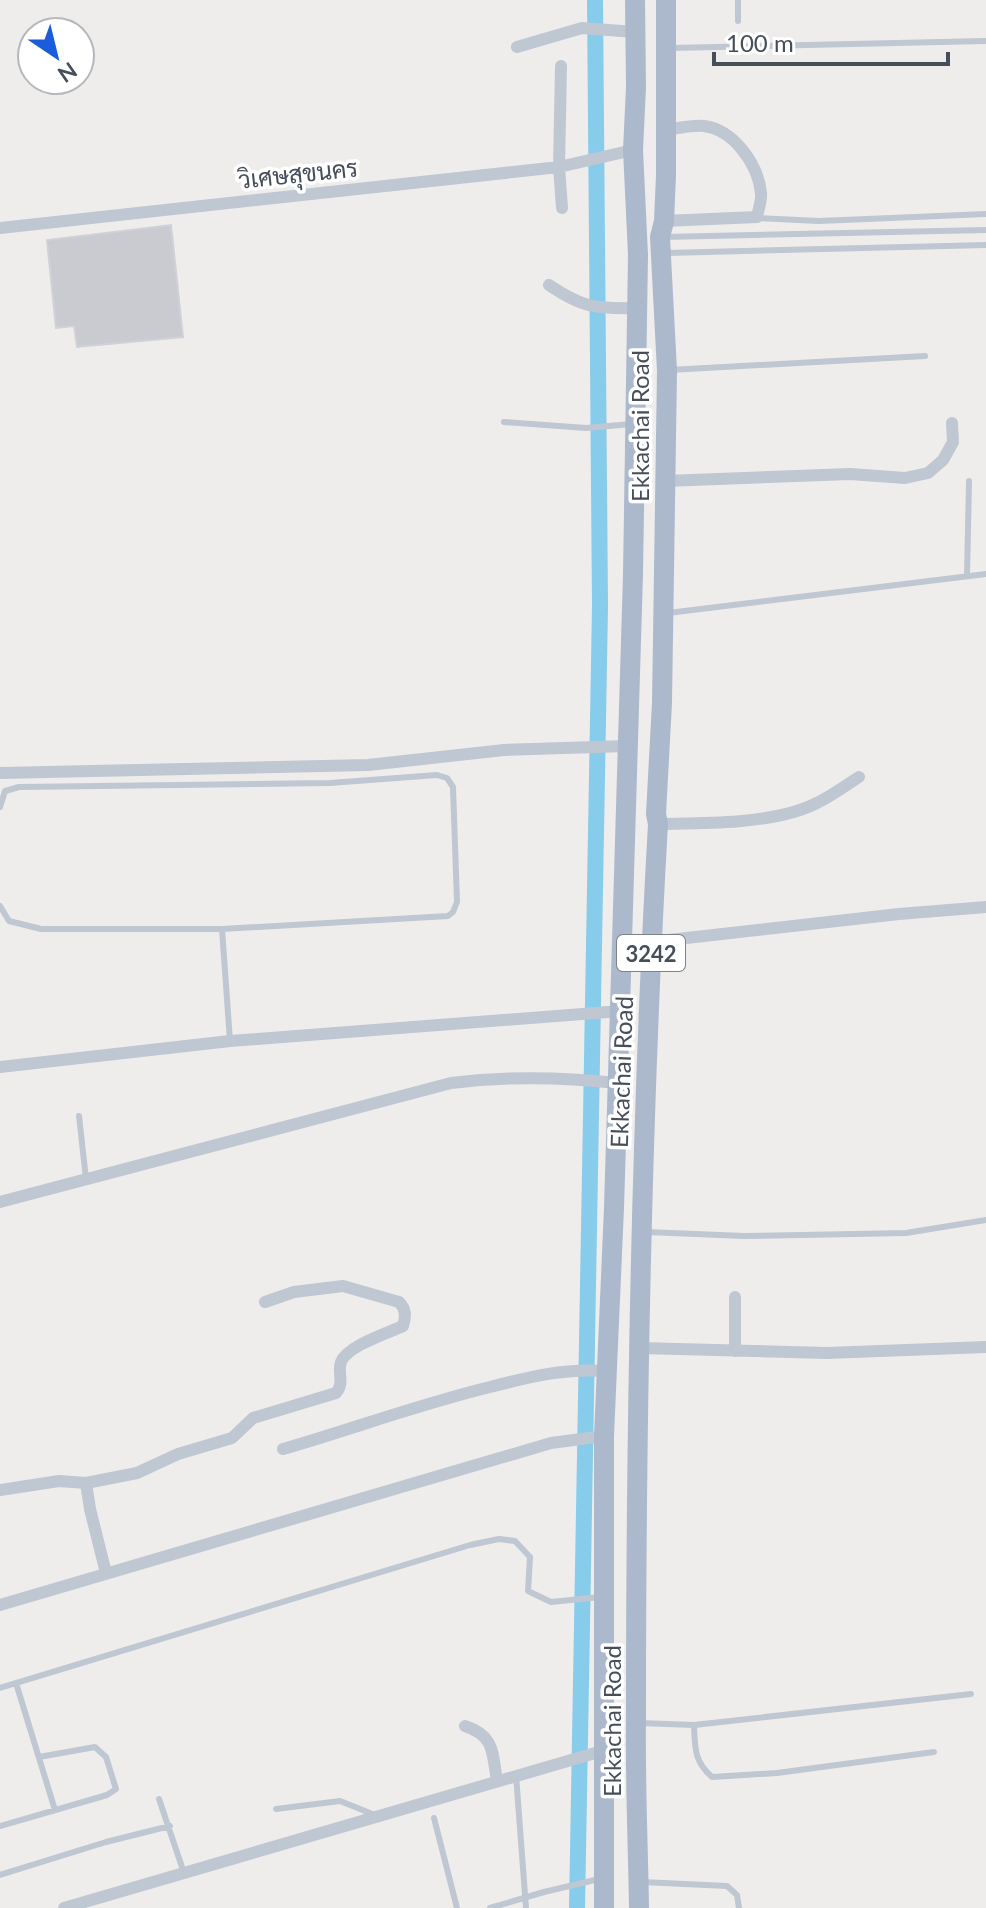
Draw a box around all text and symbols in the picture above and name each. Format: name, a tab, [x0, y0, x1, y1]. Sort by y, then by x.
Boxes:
north arrow	[16, 16, 96, 96]
scale bar	[714, 16, 948, 66]
text: 100 m	[726, 28, 794, 57]
text: N	[53, 57, 82, 89]
street label: วิเศษสุขนคร	[236, 152, 359, 197]
street label: Ekkachai Road	[625, 350, 654, 502]
road number: 3242	[617, 935, 685, 971]
street label: Ekkachai Road	[604, 996, 638, 1148]
street label: Ekkachai Road	[597, 1645, 626, 1797]

